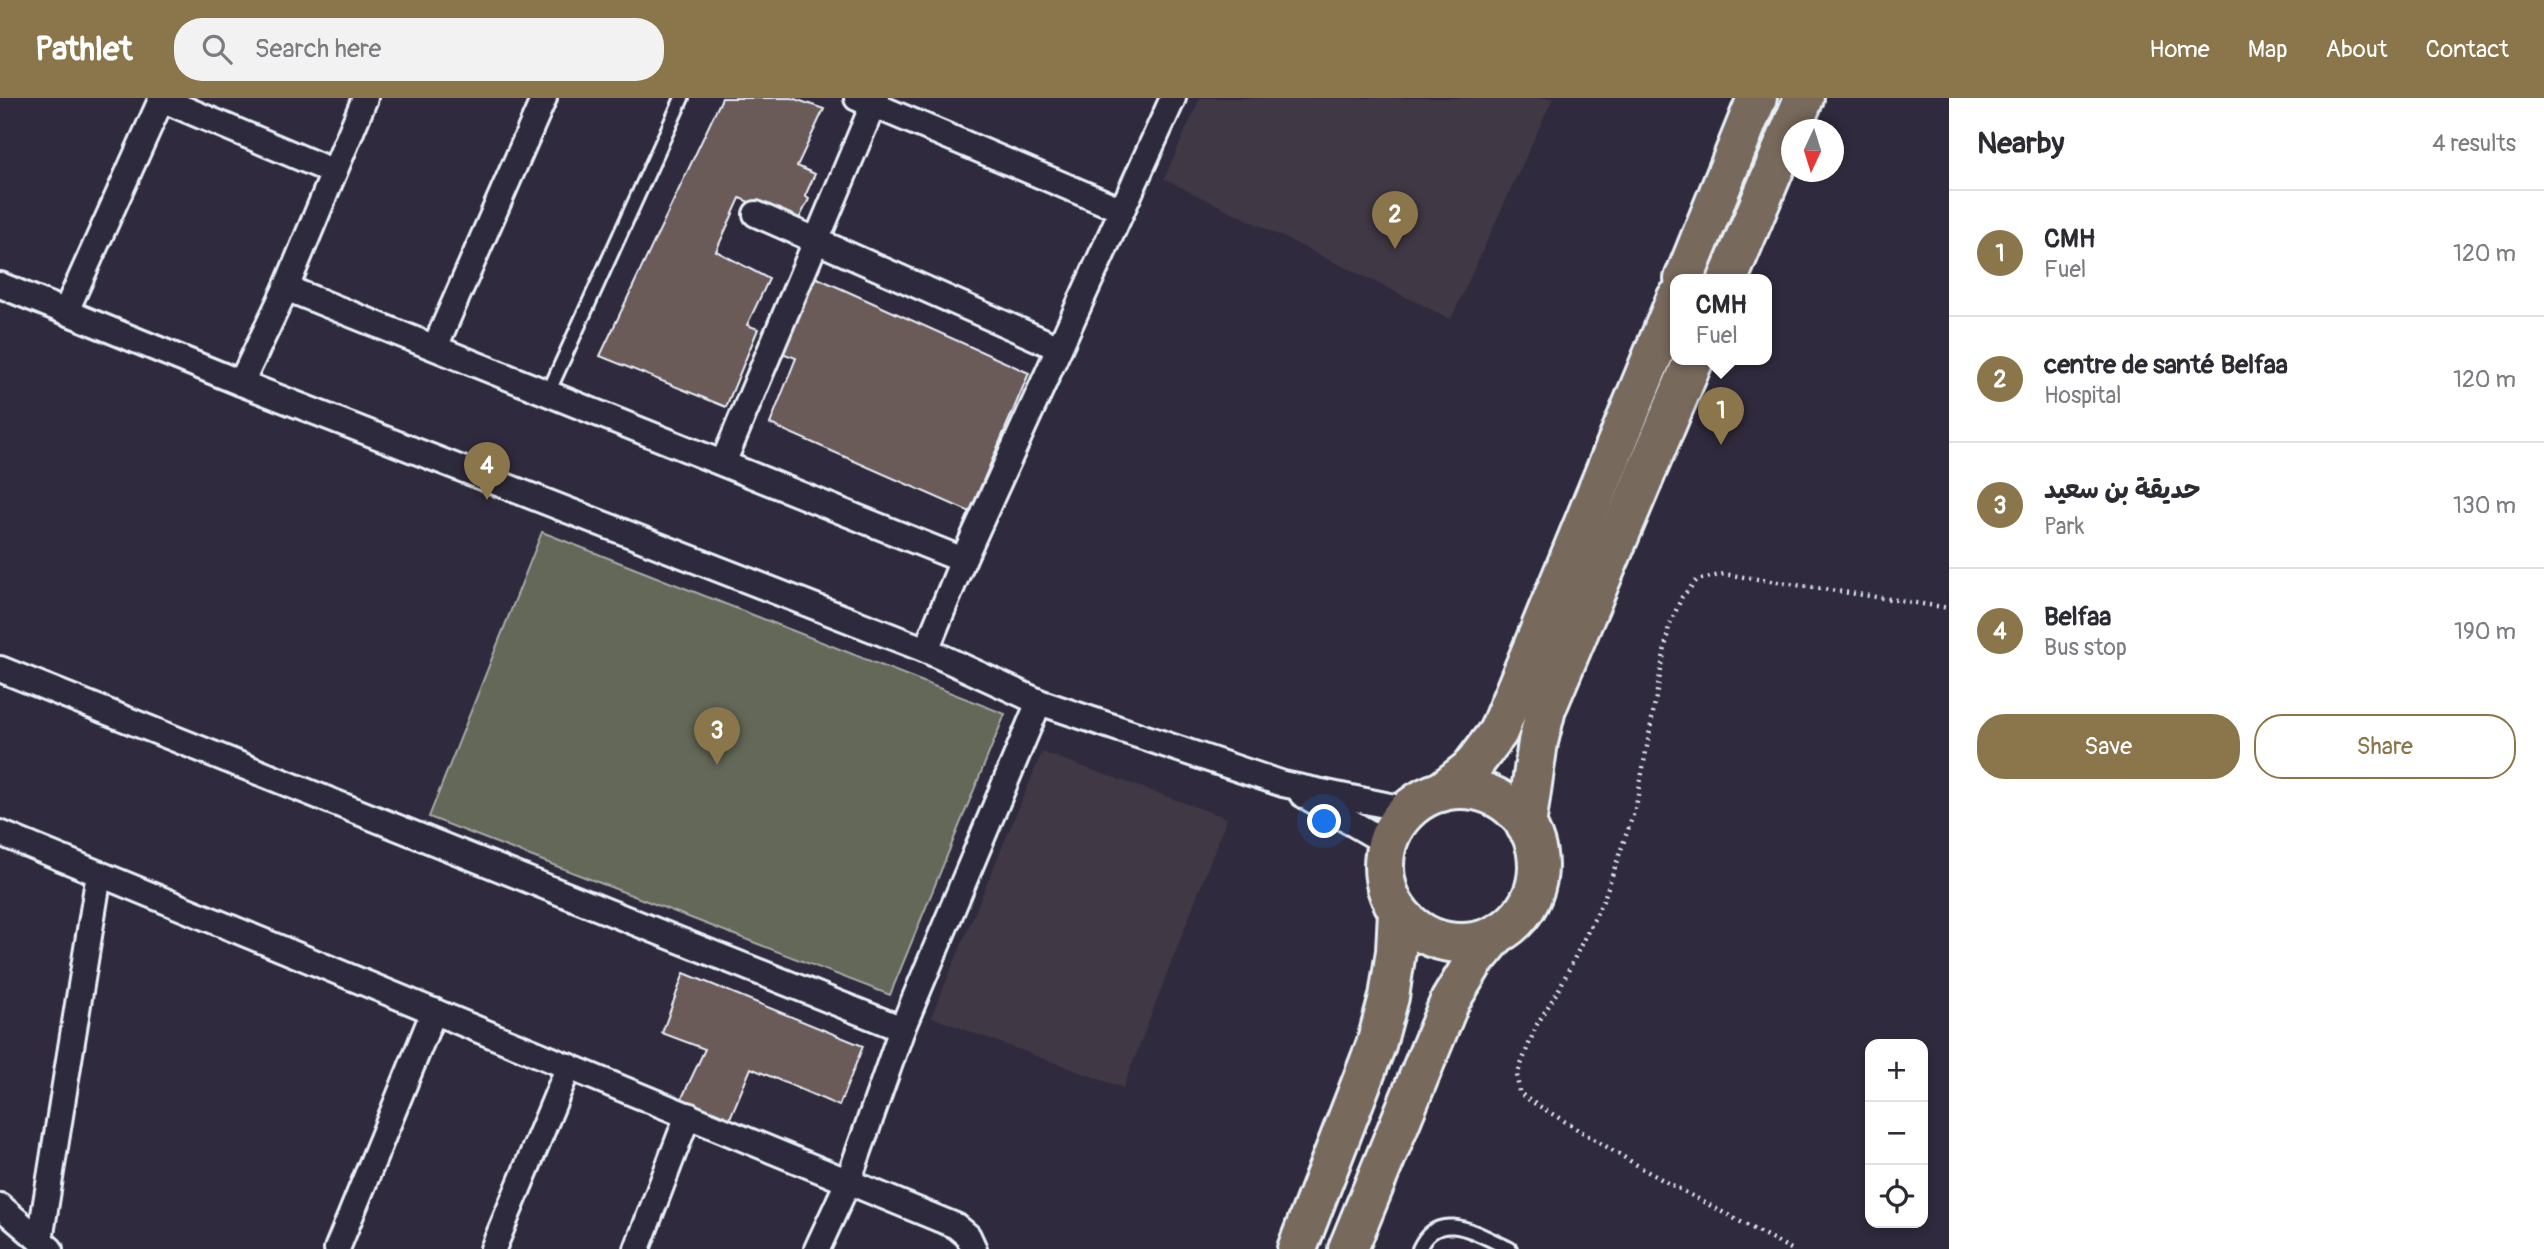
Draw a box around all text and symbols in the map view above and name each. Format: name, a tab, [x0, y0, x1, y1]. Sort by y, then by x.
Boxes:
search box	[174, 18, 664, 81]
text: Pathlet	[35, 29, 132, 70]
icon: search	[198, 30, 236, 68]
text: Search here	[254, 33, 381, 65]
text: Home	[2149, 35, 2210, 64]
text: Map	[2248, 35, 2288, 64]
text: About	[2326, 35, 2388, 64]
text: Contact	[2426, 35, 2509, 64]
north arrow	[1781, 119, 1844, 182]
text: Nearby	[1977, 125, 2064, 162]
text: 4 results	[2432, 129, 2516, 158]
pin: 2	[1372, 191, 1418, 249]
text: CMH	[2044, 223, 2095, 255]
text: 1	[1996, 239, 2005, 268]
text: 120 m	[2453, 239, 2516, 268]
text: Fuel	[2044, 255, 2086, 284]
popup	[1670, 274, 1772, 365]
text: CMH	[1695, 289, 1747, 321]
text: Fuel	[1695, 321, 1738, 350]
text: centre de santé Belfaa	[2044, 349, 2288, 381]
text: 2	[1994, 365, 2006, 394]
text: 120 m	[2453, 365, 2516, 394]
text: Hospital	[2044, 381, 2122, 410]
pin: 1	[1698, 387, 1744, 445]
pin: 4	[464, 442, 510, 500]
text: حديقة بن سعيد	[2044, 474, 2201, 506]
text: 3	[1994, 491, 2006, 520]
text: 130 m	[2453, 491, 2516, 520]
text: Park	[2044, 512, 2084, 541]
text: Belfaa	[2044, 601, 2111, 633]
text: 4	[1993, 617, 2007, 646]
text: 190 m	[2454, 617, 2516, 646]
text: Bus stop	[2044, 633, 2127, 662]
pin: 3	[694, 707, 740, 765]
button: Save	[1977, 714, 2240, 779]
button: Share	[2254, 714, 2516, 779]
your location	[1307, 804, 1341, 838]
map controls	[1865, 1039, 1928, 1228]
button: +	[1865, 1039, 1928, 1102]
button: −	[1865, 1102, 1928, 1165]
button: locate	[1865, 1165, 1928, 1228]

